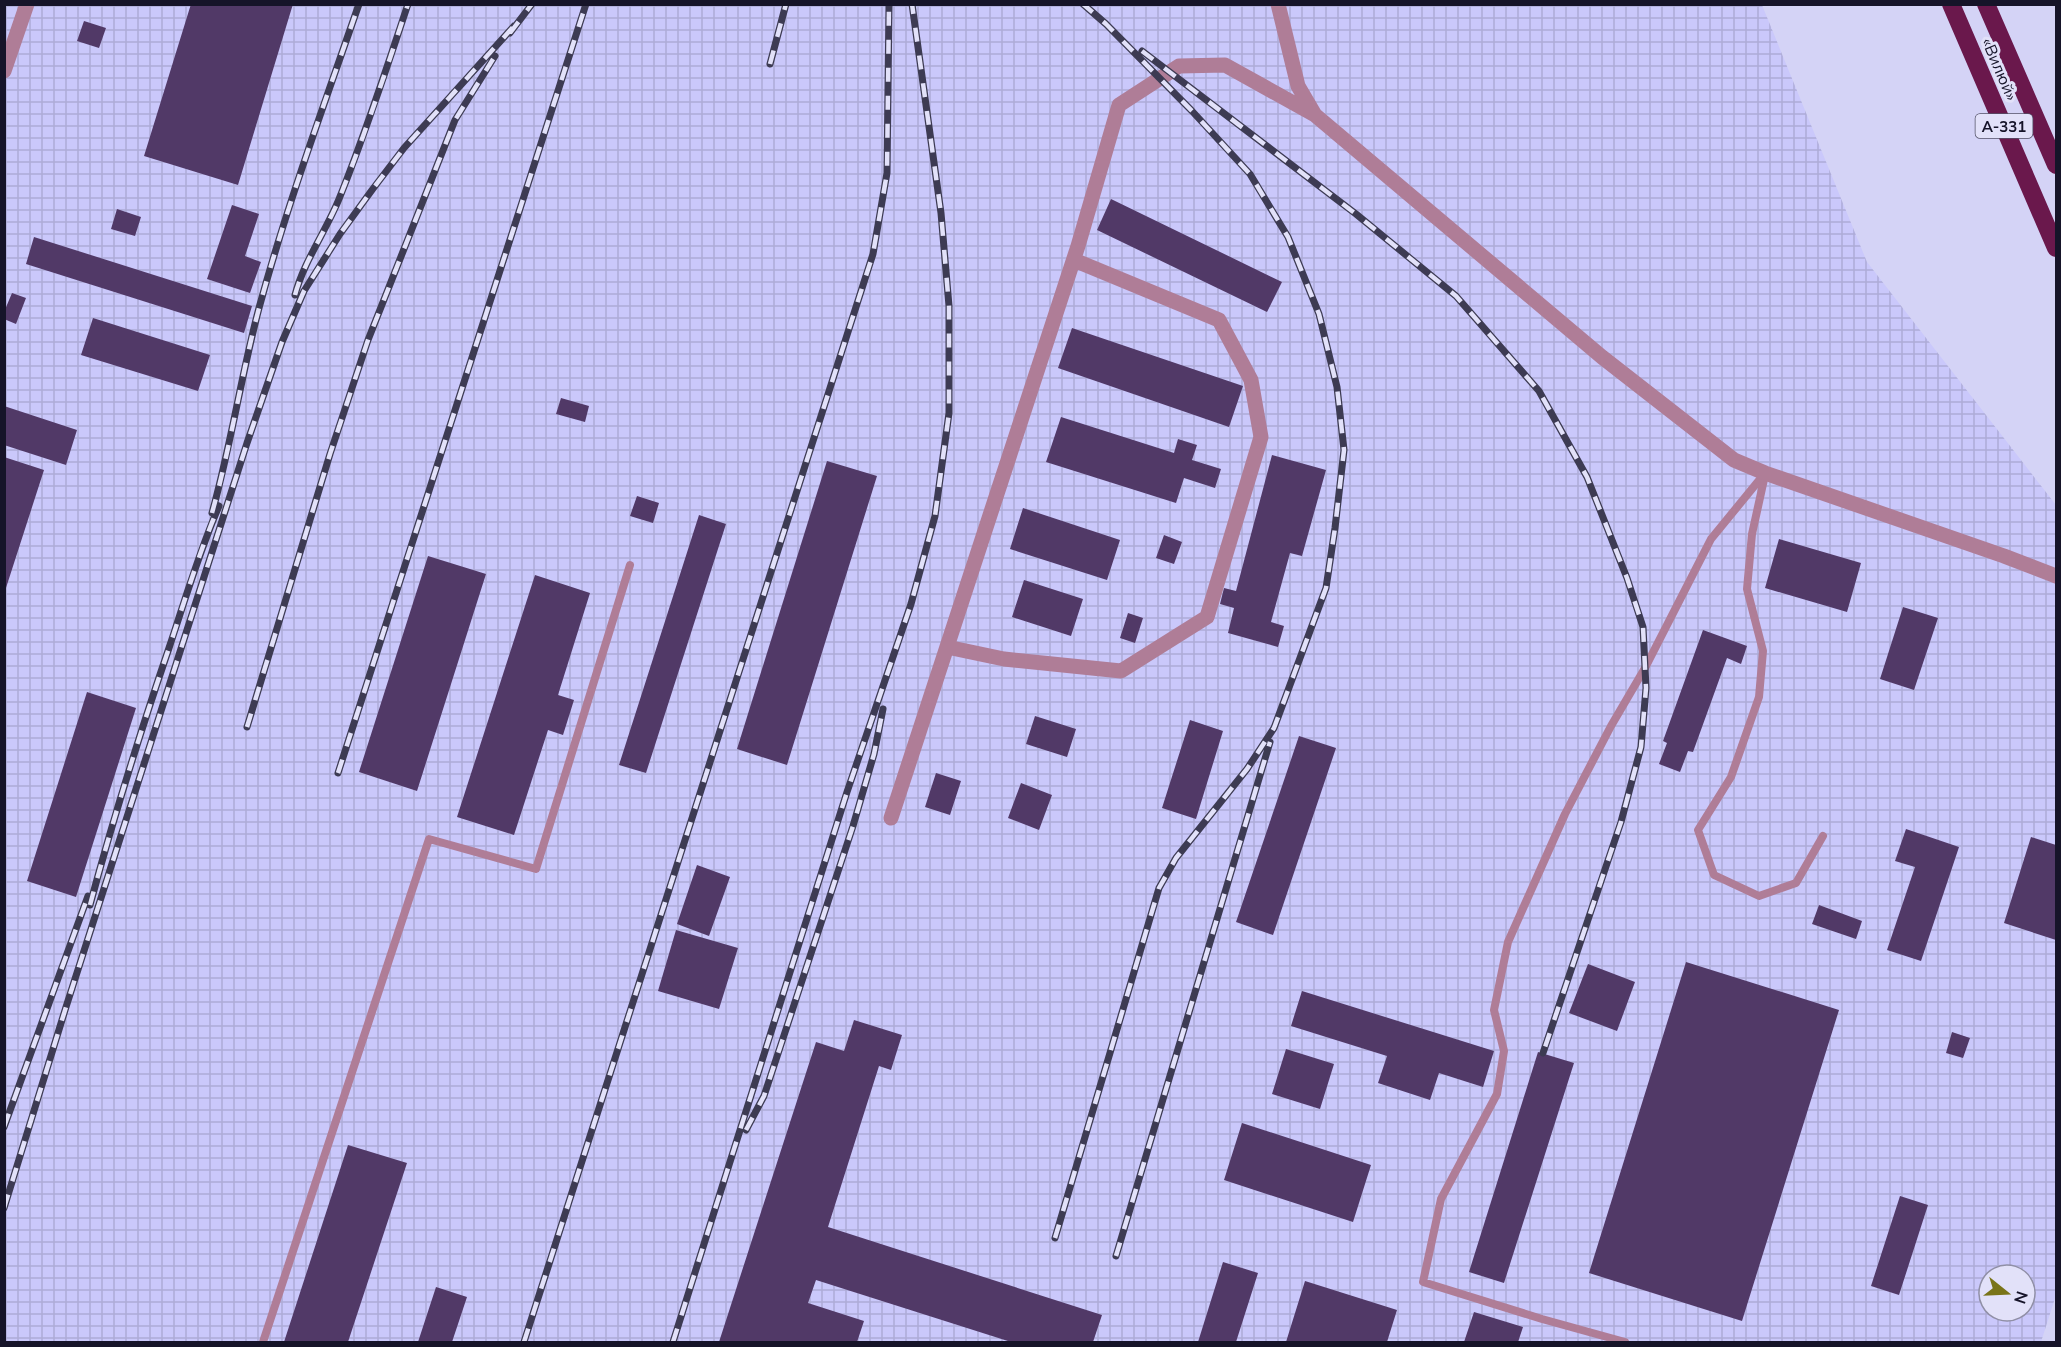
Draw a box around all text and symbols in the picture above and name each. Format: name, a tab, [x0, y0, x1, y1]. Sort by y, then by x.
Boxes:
street label: «Вилюй»	[1978, 35, 2022, 103]
road number: А-331	[1976, 114, 2032, 138]
north arrow	[1977, 1263, 2037, 1323]
text: N	[2010, 1289, 2033, 1306]

